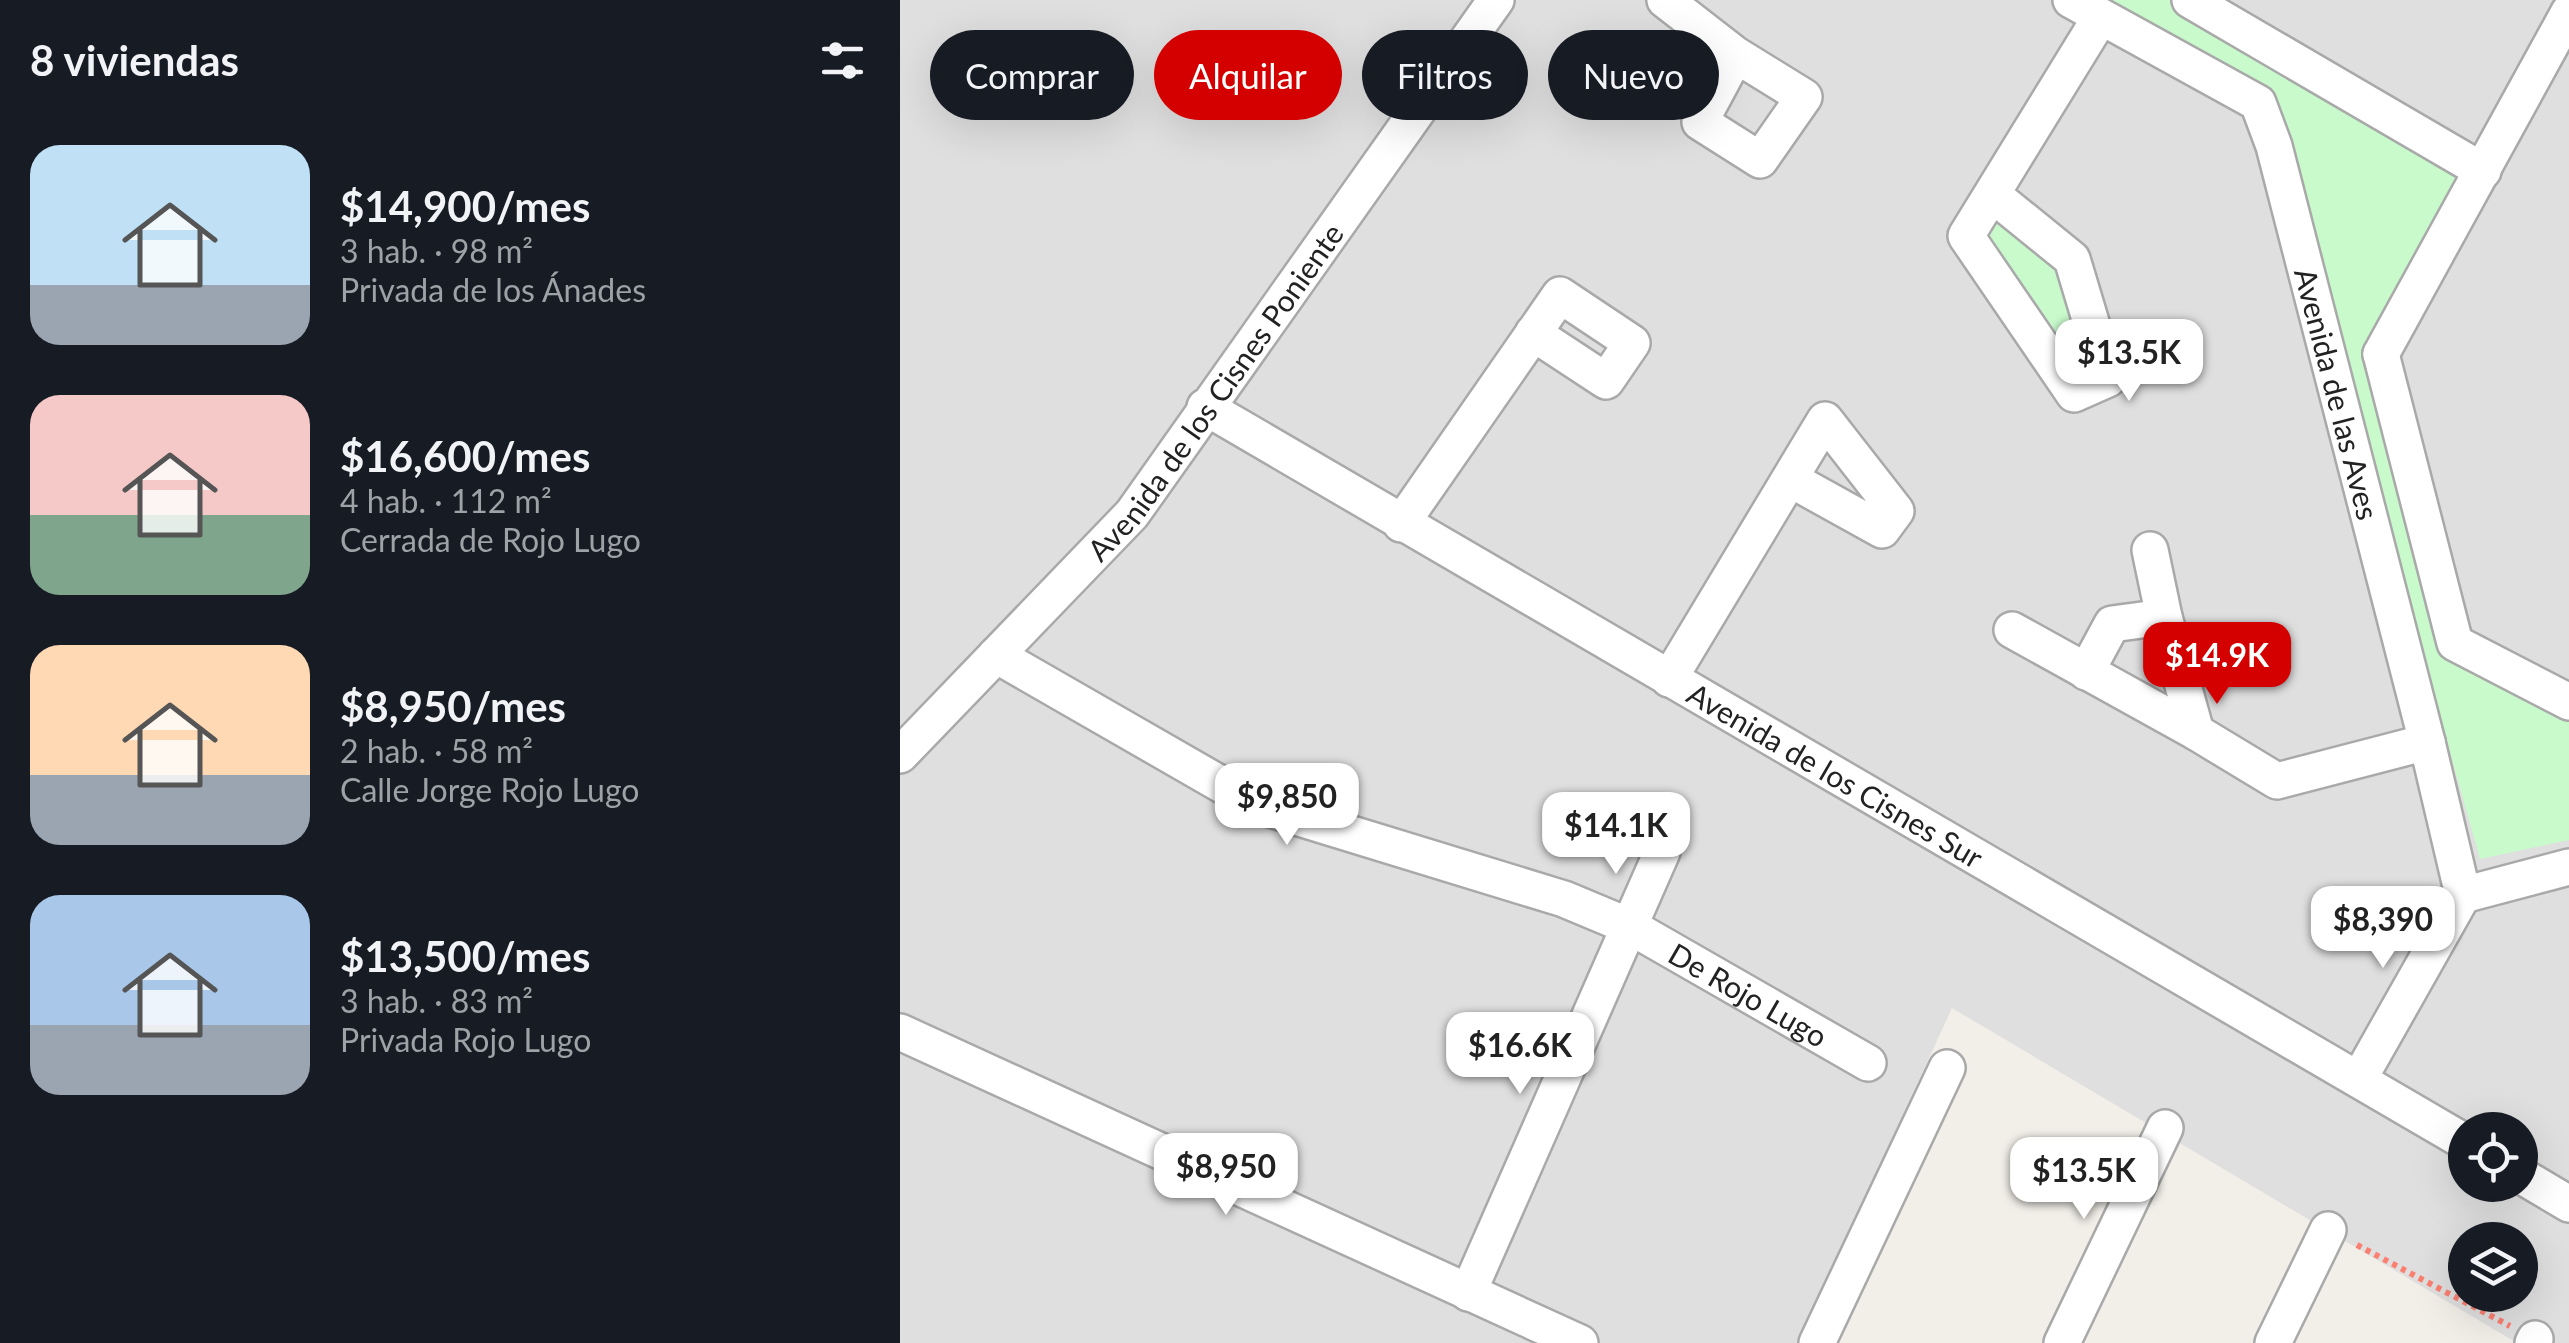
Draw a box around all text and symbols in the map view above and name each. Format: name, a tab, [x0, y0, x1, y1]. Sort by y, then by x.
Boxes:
chip: Comprar	[930, 30, 1134, 120]
chip: Alquilar	[1154, 30, 1342, 120]
chip: Filtros	[1362, 30, 1528, 120]
chip: Nuevo	[1548, 30, 1719, 120]
icon: filters	[815, 33, 870, 88]
text: 8 viviendas	[30, 35, 239, 85]
text: $14,900/mes	[340, 181, 590, 231]
icon: home	[110, 185, 230, 305]
street label: Avenida de los Cisnes Poniente	[1079, 216, 1350, 568]
text: 3 hab. · 98 m²	[340, 231, 533, 270]
street label: Avenida de las Aves	[2288, 264, 2387, 523]
text: Privada de los Ánades	[340, 270, 646, 309]
pin: $13.5K	[2048, 319, 2210, 404]
text: $13.5K	[2077, 332, 2181, 371]
text: $16,600/mes	[340, 431, 590, 481]
icon: home	[110, 435, 230, 555]
text: 4 hab. · 112 m²	[340, 481, 552, 520]
text: Cerrada de Rojo Lugo	[340, 520, 641, 559]
pin: $14.9K	[2136, 622, 2298, 707]
text: $14.9K	[2165, 635, 2269, 674]
street label: Avenida de los Cisnes Sur	[1681, 675, 1990, 875]
text: $8,950/mes	[340, 681, 566, 731]
icon: home	[110, 685, 230, 805]
text: 2 hab. · 58 m²	[340, 731, 533, 770]
pin: $9,850	[1206, 763, 1368, 848]
text: Calle Jorge Rojo Lugo	[340, 770, 639, 809]
text: $9,850	[1237, 776, 1337, 815]
pin: $14.1K	[1535, 792, 1697, 877]
text: $14.1K	[1564, 805, 1668, 844]
pin: $8,390	[2302, 886, 2464, 971]
text: $8,390	[2333, 899, 2433, 938]
text: $13,500/mes	[340, 931, 590, 981]
icon: home	[110, 935, 230, 1055]
street label: De Rojo Lugo	[1663, 935, 1834, 1054]
text: 3 hab. · 83 m²	[340, 981, 533, 1020]
pin: $16.6K	[1439, 1012, 1601, 1097]
text: Privada Rojo Lugo	[340, 1020, 591, 1059]
text: $16.6K	[1468, 1025, 1572, 1064]
map controls	[2448, 1112, 2538, 1312]
button: locate	[2448, 1112, 2538, 1202]
pin: $8,950	[1145, 1133, 1307, 1218]
pin: $13.5K	[2003, 1137, 2165, 1222]
text: $8,950	[1176, 1146, 1276, 1185]
text: $13.5K	[2032, 1150, 2136, 1189]
button: layers	[2448, 1222, 2538, 1312]

